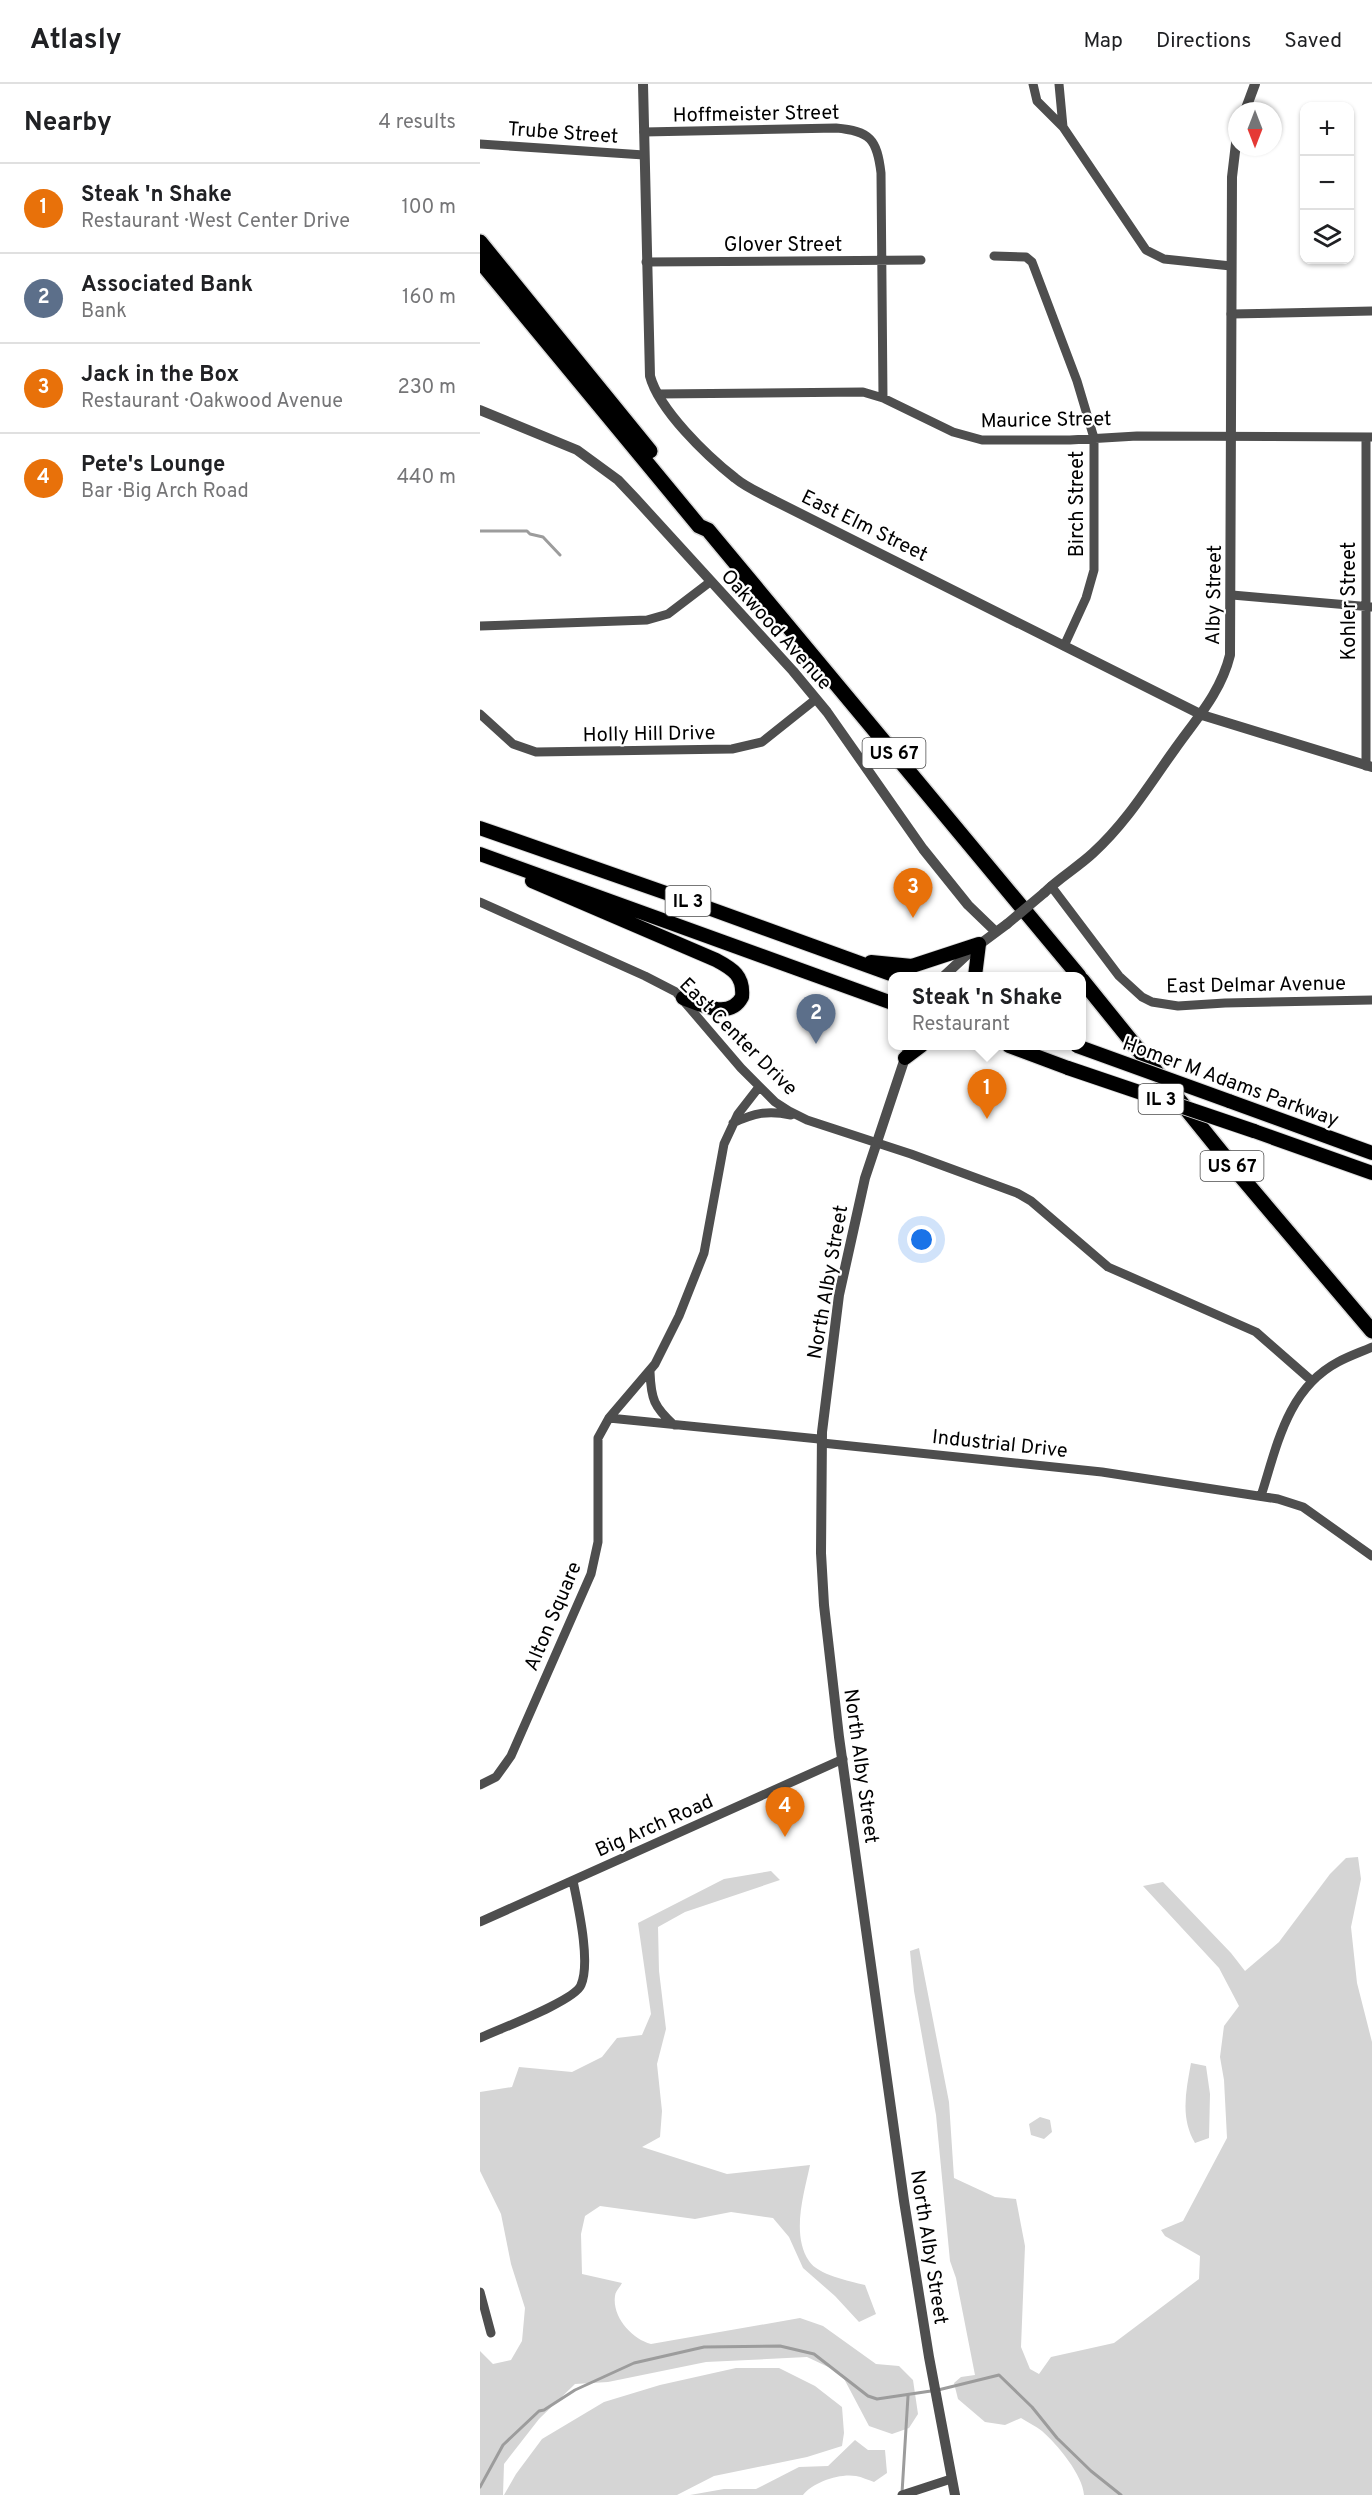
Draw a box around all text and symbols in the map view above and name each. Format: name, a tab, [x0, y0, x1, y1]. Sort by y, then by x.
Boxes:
text: Atlasly	[30, 23, 122, 59]
text: Map	[1083, 28, 1123, 55]
text: Directions	[1156, 28, 1251, 55]
text: Saved	[1284, 28, 1342, 55]
street label: Hoffmeister Street	[672, 101, 840, 129]
north arrow	[1228, 102, 1282, 156]
map controls	[1300, 102, 1354, 264]
button: +	[1300, 102, 1354, 156]
text: Nearby	[24, 107, 112, 140]
text: 4 results	[379, 110, 456, 136]
street label: Trube Street	[507, 117, 619, 151]
button: −	[1300, 156, 1354, 210]
text: Steak 'n Shake	[81, 182, 232, 209]
text: 1	[40, 195, 48, 221]
text: 100 m	[401, 195, 456, 221]
text: Restaurant · West Center Drive	[81, 209, 350, 235]
button: layers	[1300, 210, 1354, 264]
street label: Glover Street	[724, 233, 842, 259]
text: Associated Bank	[81, 272, 253, 299]
text: 2	[37, 285, 50, 311]
text: 160 m	[402, 285, 456, 311]
text: Bank	[81, 299, 127, 325]
text: Jack in the Box	[81, 362, 239, 389]
text: 3	[38, 375, 50, 401]
text: 230 m	[397, 375, 456, 401]
text: Restaurant · Oakwood Avenue	[81, 389, 343, 415]
street label: Maurice Street	[980, 407, 1112, 435]
street label: Birch Street	[1065, 451, 1091, 557]
text: Pete's Lounge	[81, 452, 225, 479]
text: 4	[37, 465, 50, 491]
text: 440 m	[397, 465, 456, 491]
text: Bar · Big Arch Road	[81, 479, 249, 505]
street label: East Elm Street	[797, 485, 932, 569]
street label: Kohler Street	[1337, 542, 1363, 660]
street label: Alby Street	[1201, 545, 1229, 645]
street label: Oakwood Avenue	[714, 564, 837, 696]
street label: Holly Hill Drive	[583, 721, 716, 749]
road number: US 67	[862, 738, 926, 768]
pin: 3	[894, 868, 932, 918]
road number: IL 3	[666, 886, 710, 916]
street label: East Delmar Avenue	[1166, 971, 1346, 1001]
popup	[888, 972, 1086, 1050]
street label: East Center Drive	[673, 973, 802, 1102]
text: Steak 'n Shake	[912, 985, 1062, 1012]
pin: 2	[796, 994, 836, 1044]
text: Restaurant	[912, 1012, 1010, 1038]
street label: Homer M Adams Parkway	[1119, 1032, 1342, 1134]
pin: 1	[968, 1070, 1006, 1119]
road number: IL 3	[1138, 1084, 1184, 1114]
road number: US 67	[1200, 1151, 1263, 1181]
street label: North Alby Street	[803, 1203, 855, 1361]
your location	[907, 1225, 936, 1254]
street label: Industrial Drive	[931, 1425, 1069, 1465]
street label: Alton Square	[519, 1558, 589, 1675]
street label: North Alby Street	[836, 1687, 884, 1845]
pin: 4	[766, 1788, 804, 1837]
street label: Big Arch Road	[592, 1789, 718, 1864]
street label: North Alby Street	[903, 2168, 953, 2326]

